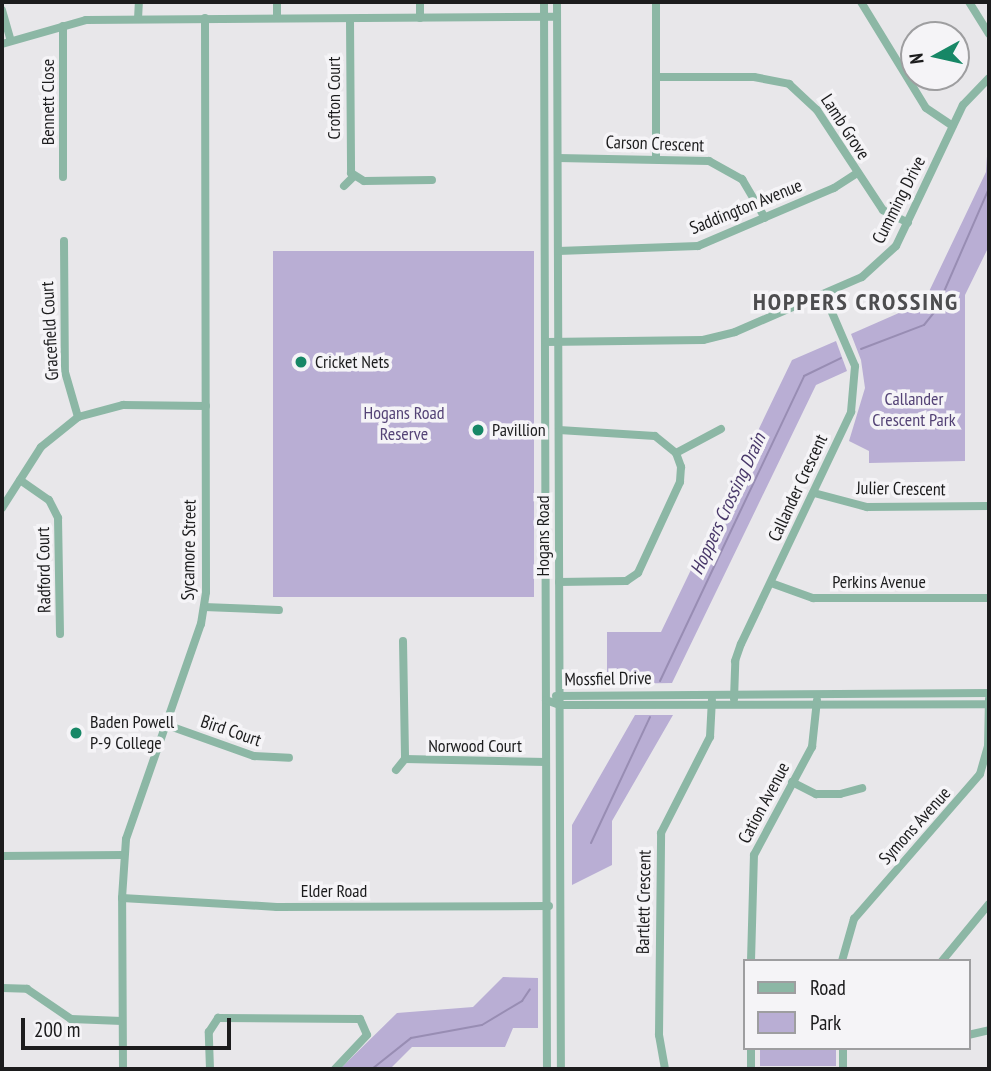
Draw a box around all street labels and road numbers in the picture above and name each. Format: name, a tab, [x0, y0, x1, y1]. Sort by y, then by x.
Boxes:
street label: Crofton Court	[323, 57, 345, 139]
street label: Bennett Close	[37, 59, 59, 145]
street label: Lamb Grove	[816, 90, 874, 164]
street label: Carson Crescent	[605, 131, 705, 157]
street label: Cumming Drive	[868, 153, 930, 247]
street label: Saddington Avenue	[686, 175, 806, 239]
street label: Gracefield Court	[37, 281, 63, 381]
street label: Callander Crescent	[764, 431, 832, 545]
street label: Julier Crescent	[856, 477, 946, 501]
street label: Hogans Road	[532, 496, 554, 576]
street label: Sycamore Street	[177, 499, 201, 601]
street label: Radford Court	[32, 527, 56, 613]
street label: Perkins Avenue	[832, 571, 926, 593]
street label: Mossfiel Drive	[564, 667, 652, 691]
street label: Bird Court	[198, 711, 264, 751]
street label: Norwood Court	[428, 735, 522, 757]
street label: Cation Avenue	[734, 759, 794, 847]
street label: Symons Avenue	[874, 783, 956, 869]
street label: Bartlett Crescent	[632, 850, 656, 954]
street label: Elder Road	[301, 880, 367, 902]

